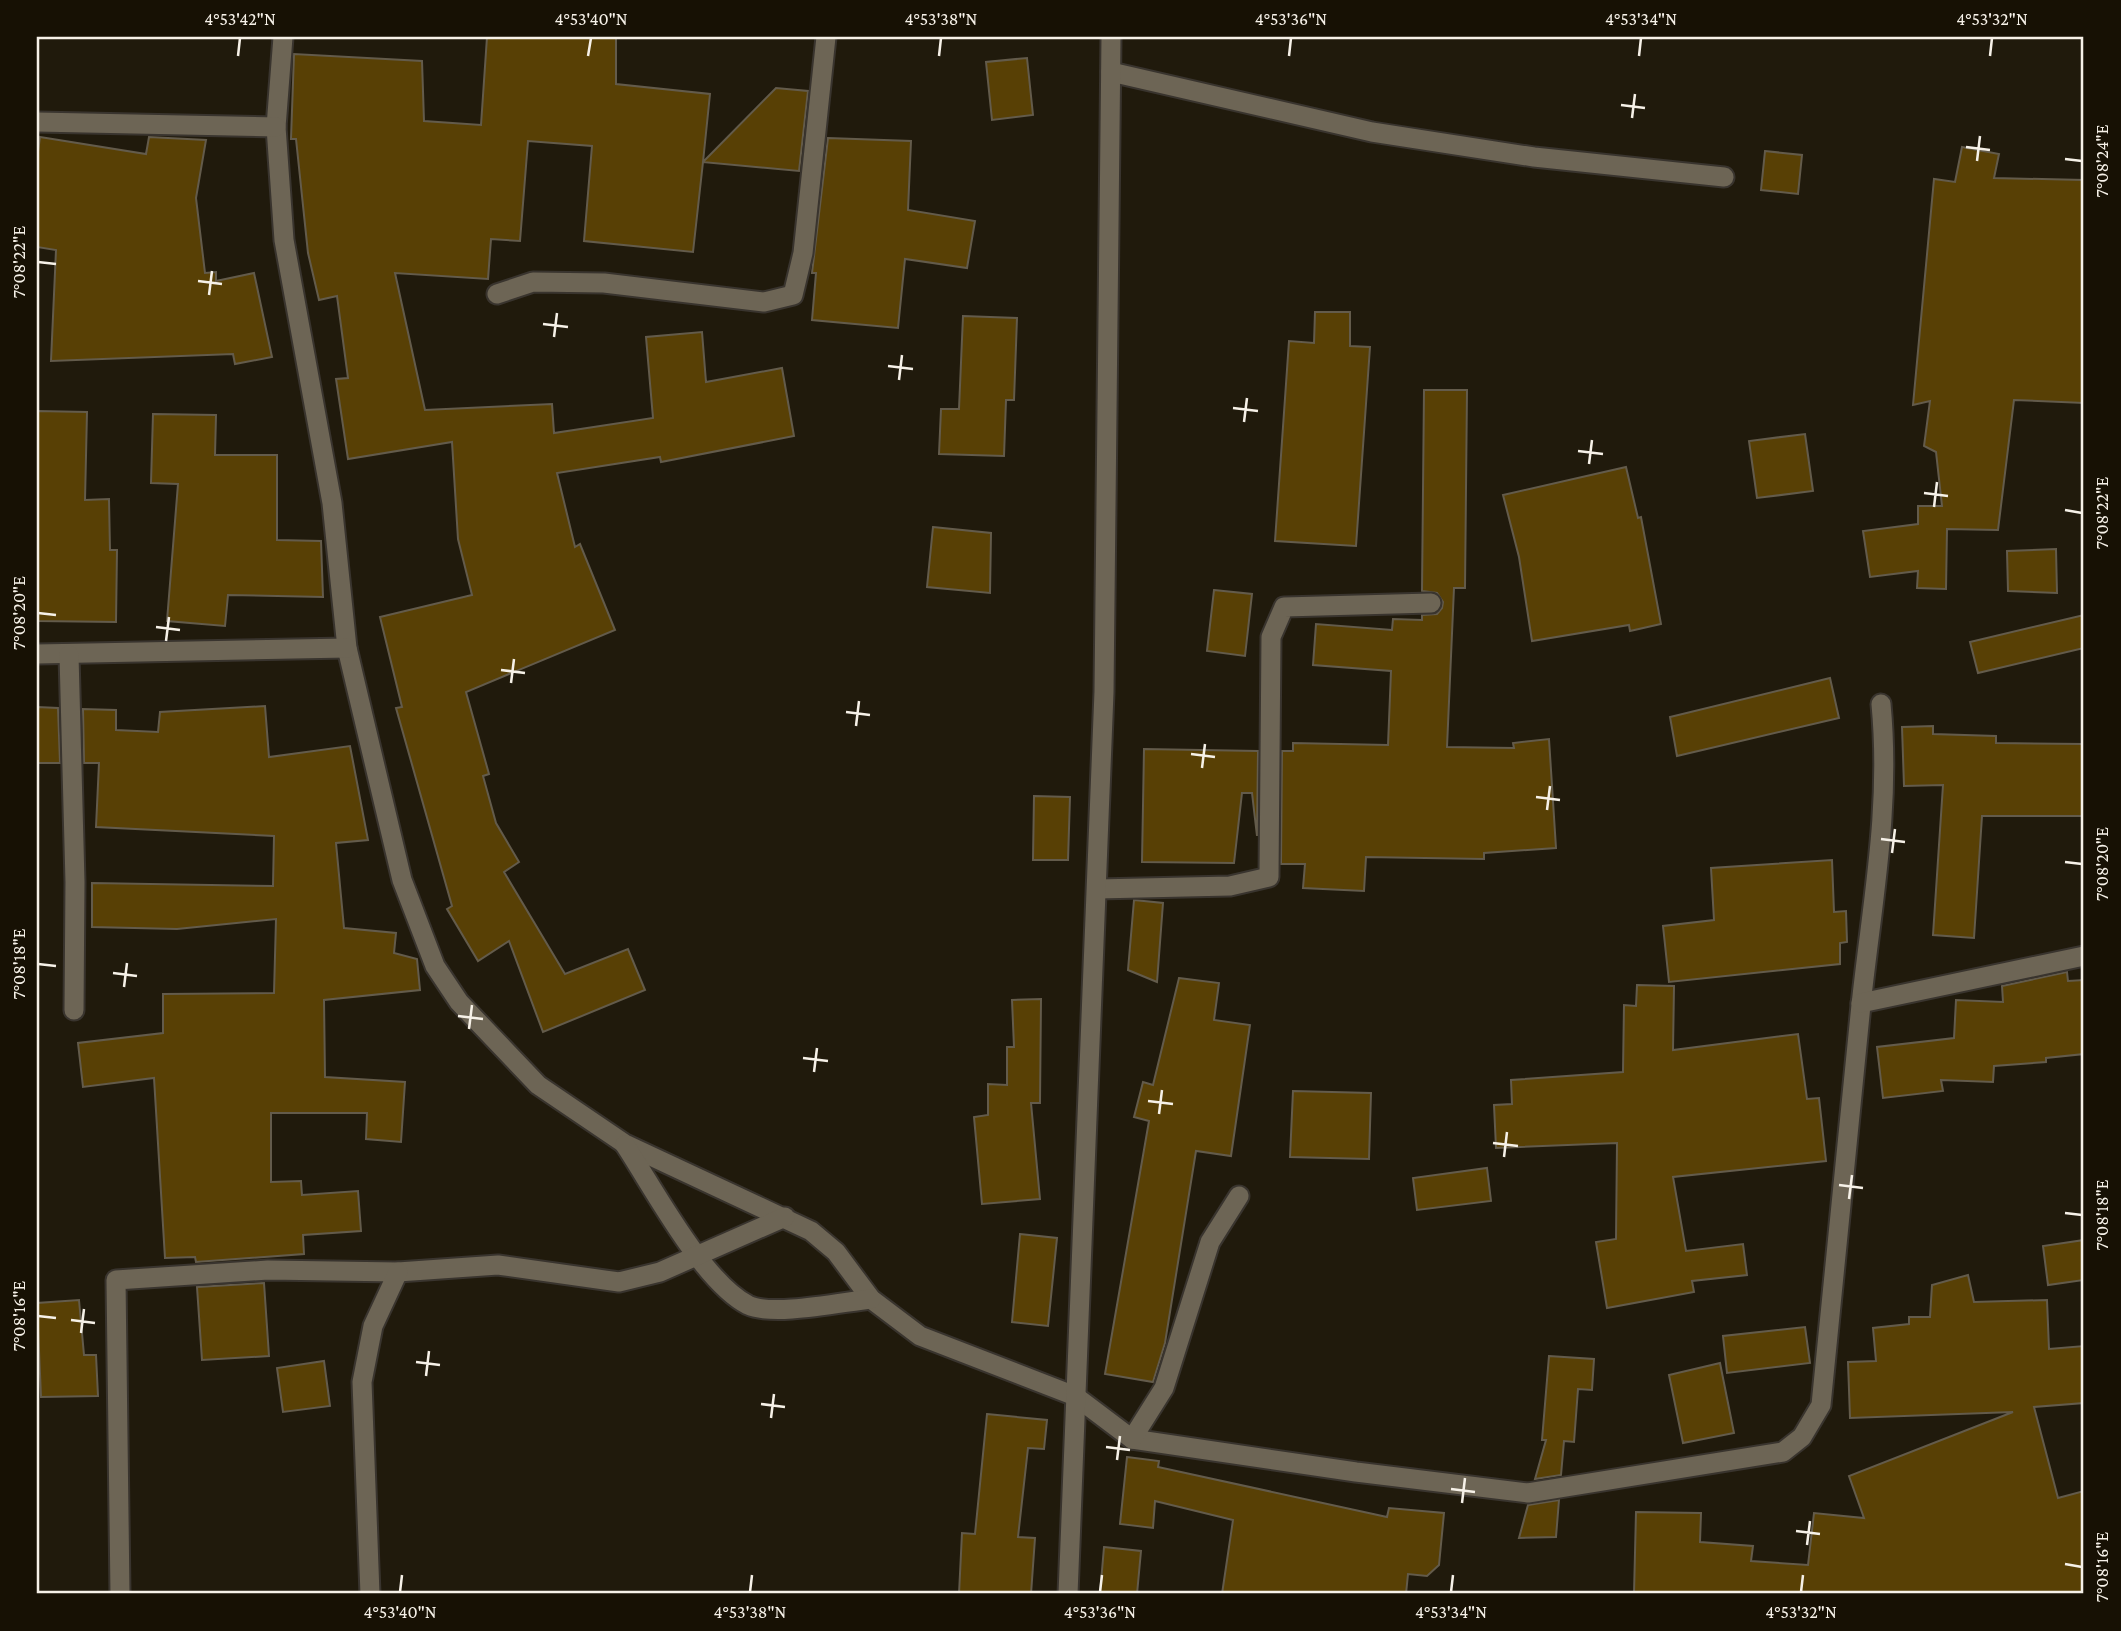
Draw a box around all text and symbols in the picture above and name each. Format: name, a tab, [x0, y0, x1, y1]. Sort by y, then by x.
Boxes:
text: 4°53'42"N	[204, 9, 276, 29]
text: 4°53'40"N	[554, 9, 628, 29]
text: 4°53'38"N	[905, 9, 978, 29]
text: 4°53'36"N	[1255, 9, 1327, 29]
text: 4°53'34"N	[1605, 9, 1677, 29]
text: 4°53'32"N	[1956, 9, 2028, 29]
text: 7°08'24"E	[2092, 124, 2112, 197]
text: 7°08'22"E	[9, 226, 29, 298]
text: 7°08'22"E	[2092, 477, 2112, 549]
text: 7°08'20"E	[9, 576, 29, 650]
text: 7°08'20"E	[2092, 827, 2112, 901]
text: 7°08'18"E	[9, 928, 29, 1000]
text: 7°08'18"E	[2092, 1179, 2112, 1251]
text: 7°08'16"E	[9, 1280, 29, 1351]
text: 7°08'16"E	[2092, 1531, 2112, 1602]
text: 4°53'40"N	[363, 1602, 437, 1622]
text: 4°53'38"N	[714, 1602, 787, 1622]
text: 4°53'36"N	[1064, 1602, 1136, 1622]
text: 4°53'34"N	[1415, 1602, 1487, 1622]
text: 4°53'32"N	[1765, 1602, 1837, 1622]

